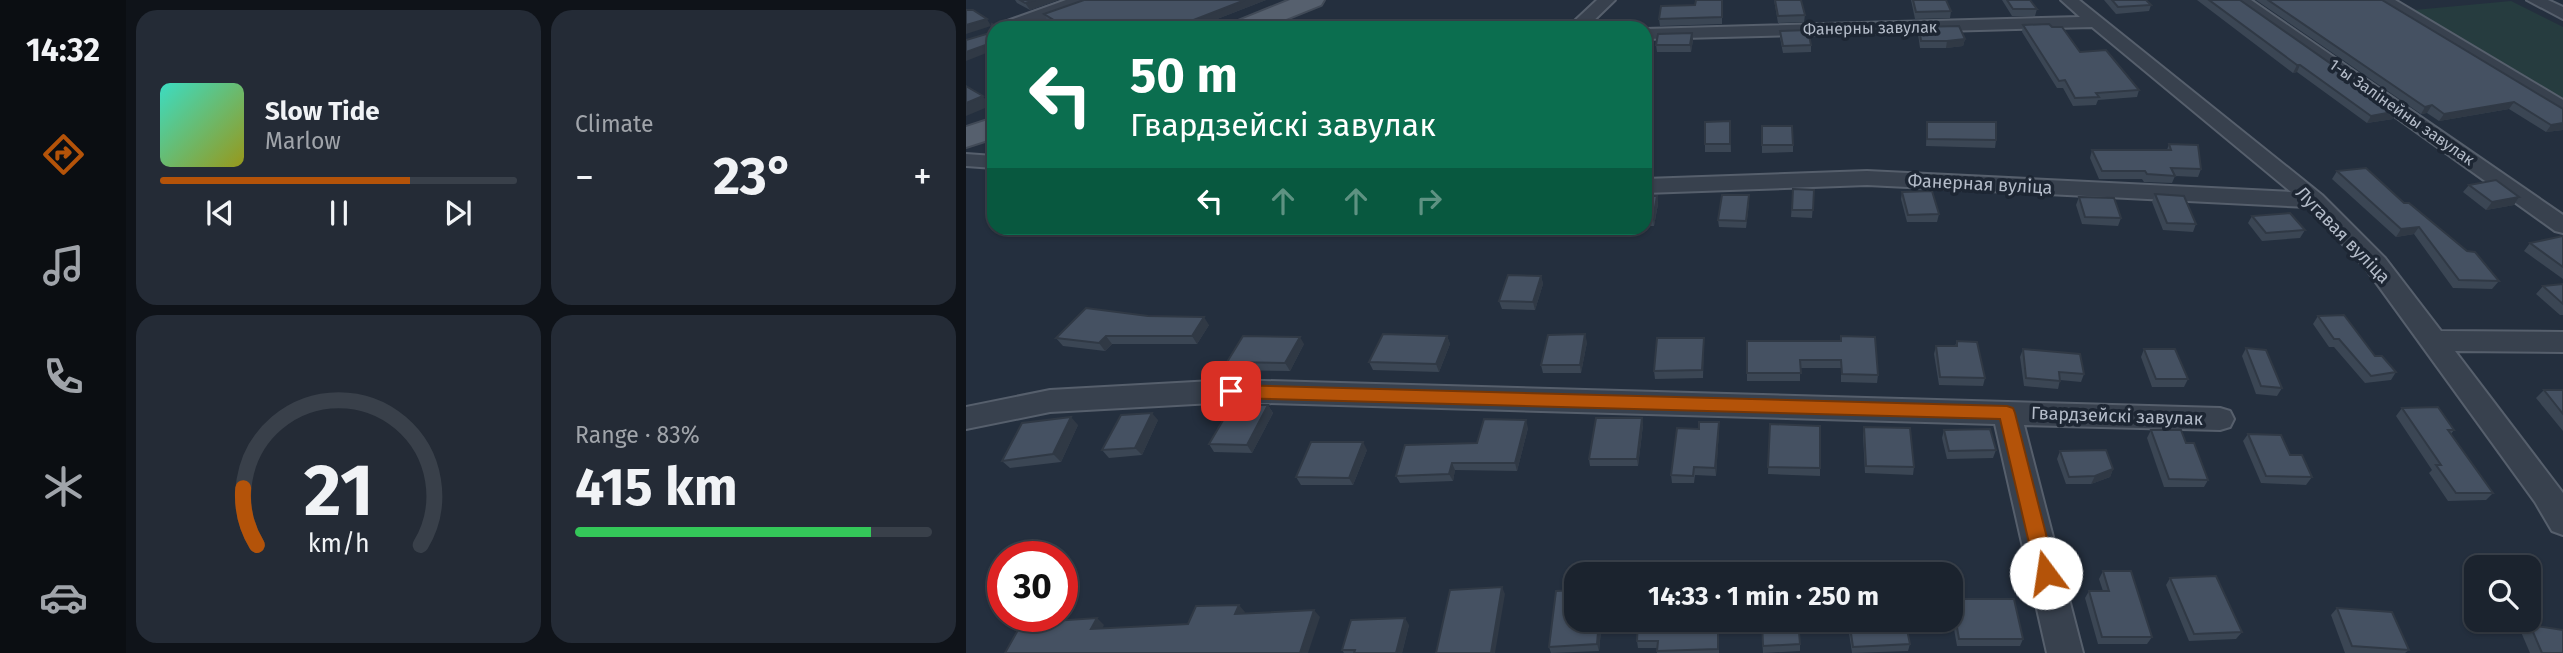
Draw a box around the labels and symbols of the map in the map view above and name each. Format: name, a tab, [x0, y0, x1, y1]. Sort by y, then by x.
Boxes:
street label: Фанерны завулак	[1803, 17, 1938, 39]
street label: 1-ы Залінейны завулак	[2326, 55, 2479, 170]
street label: Фанерная вуліца	[1907, 169, 2053, 199]
street label: Лугавая вуліца	[2291, 182, 2395, 288]
pin	[1201, 361, 1261, 421]
street label: Гвардзейскі завулак	[2031, 402, 2204, 430]
position arrow	[2009, 536, 2083, 610]
speed limit sign: 30	[987, 541, 1078, 632]

